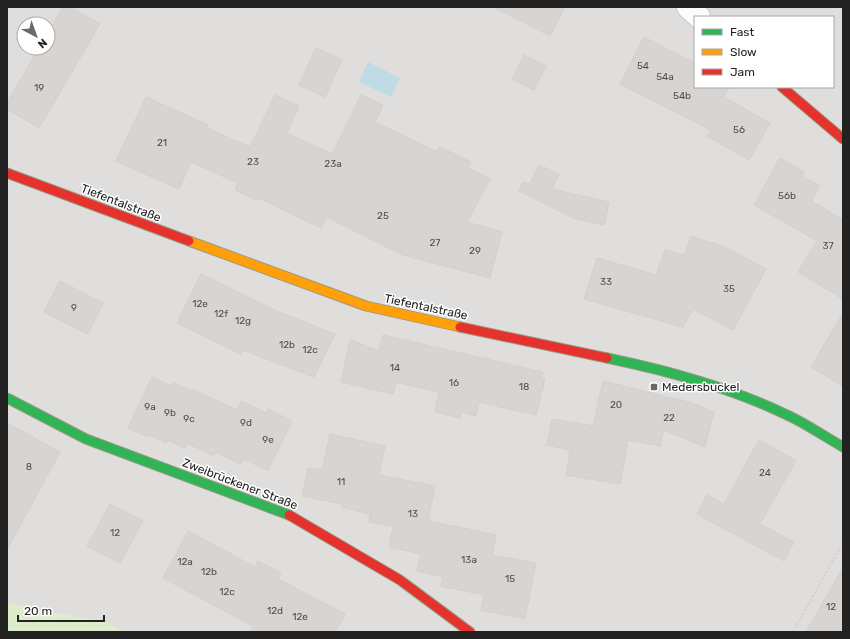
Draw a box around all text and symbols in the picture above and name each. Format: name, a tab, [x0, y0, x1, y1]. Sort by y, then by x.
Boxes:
north arrow	[16, 16, 56, 56]
legend	[694, 16, 834, 88]
text: Fast	[730, 25, 754, 39]
text: N	[35, 36, 49, 51]
text: Slow	[730, 45, 757, 59]
house number: 54	[637, 60, 649, 72]
text: Jam	[730, 65, 755, 79]
house number: 54a	[656, 71, 674, 83]
house number: 19	[34, 82, 44, 94]
house number: 54b	[673, 90, 691, 102]
house number: 56	[733, 124, 745, 136]
house number: 21	[157, 137, 167, 149]
house number: 23	[247, 156, 259, 168]
house number: 23a	[324, 158, 342, 170]
street label: Tiefentalstraße	[79, 181, 163, 225]
house number: 56b	[778, 190, 796, 202]
house number: 25	[377, 210, 389, 222]
house number: 27	[430, 237, 441, 249]
house number: 37	[822, 240, 834, 252]
house number: 29	[469, 245, 481, 257]
house number: 33	[600, 276, 612, 288]
house number: 35	[723, 283, 735, 295]
street label: Tiefentalstraße	[383, 291, 469, 323]
house number: 12e	[192, 298, 208, 310]
house number: 9	[71, 302, 77, 314]
house number: 12f	[214, 308, 228, 320]
house number: 12g	[235, 315, 251, 327]
house number: 12b	[279, 339, 295, 351]
house number: 12c	[302, 344, 318, 356]
house number: 14	[390, 362, 400, 374]
house number: 16	[449, 377, 459, 389]
place label: Medersbuckel	[662, 380, 739, 394]
house number: 18	[519, 381, 529, 393]
marker: Medersbuckel	[649, 382, 659, 392]
house number: 20	[610, 399, 622, 411]
house number: 9a	[144, 401, 156, 413]
house number: 9b	[164, 407, 176, 419]
house number: 22	[663, 412, 675, 424]
house number: 9c	[183, 413, 195, 425]
house number: 9d	[240, 417, 252, 429]
house number: 9e	[262, 434, 274, 446]
street label: Zweibrückener Straße	[180, 456, 300, 513]
house number: 8	[26, 461, 32, 473]
house number: 24	[759, 467, 771, 479]
house number: 11	[337, 476, 345, 488]
house number: 13	[408, 508, 418, 520]
house number: 12	[110, 527, 120, 539]
house number: 13a	[461, 554, 477, 566]
house number: 12a	[177, 556, 193, 568]
house number: 12b	[201, 566, 217, 578]
house number: 15	[505, 573, 515, 585]
house number: 12c	[219, 586, 235, 598]
scale bar	[18, 597, 104, 623]
house number: 12	[826, 601, 836, 613]
text: 20 m	[24, 604, 52, 618]
house number: 12d	[267, 605, 283, 617]
house number: 12e	[292, 611, 308, 623]

